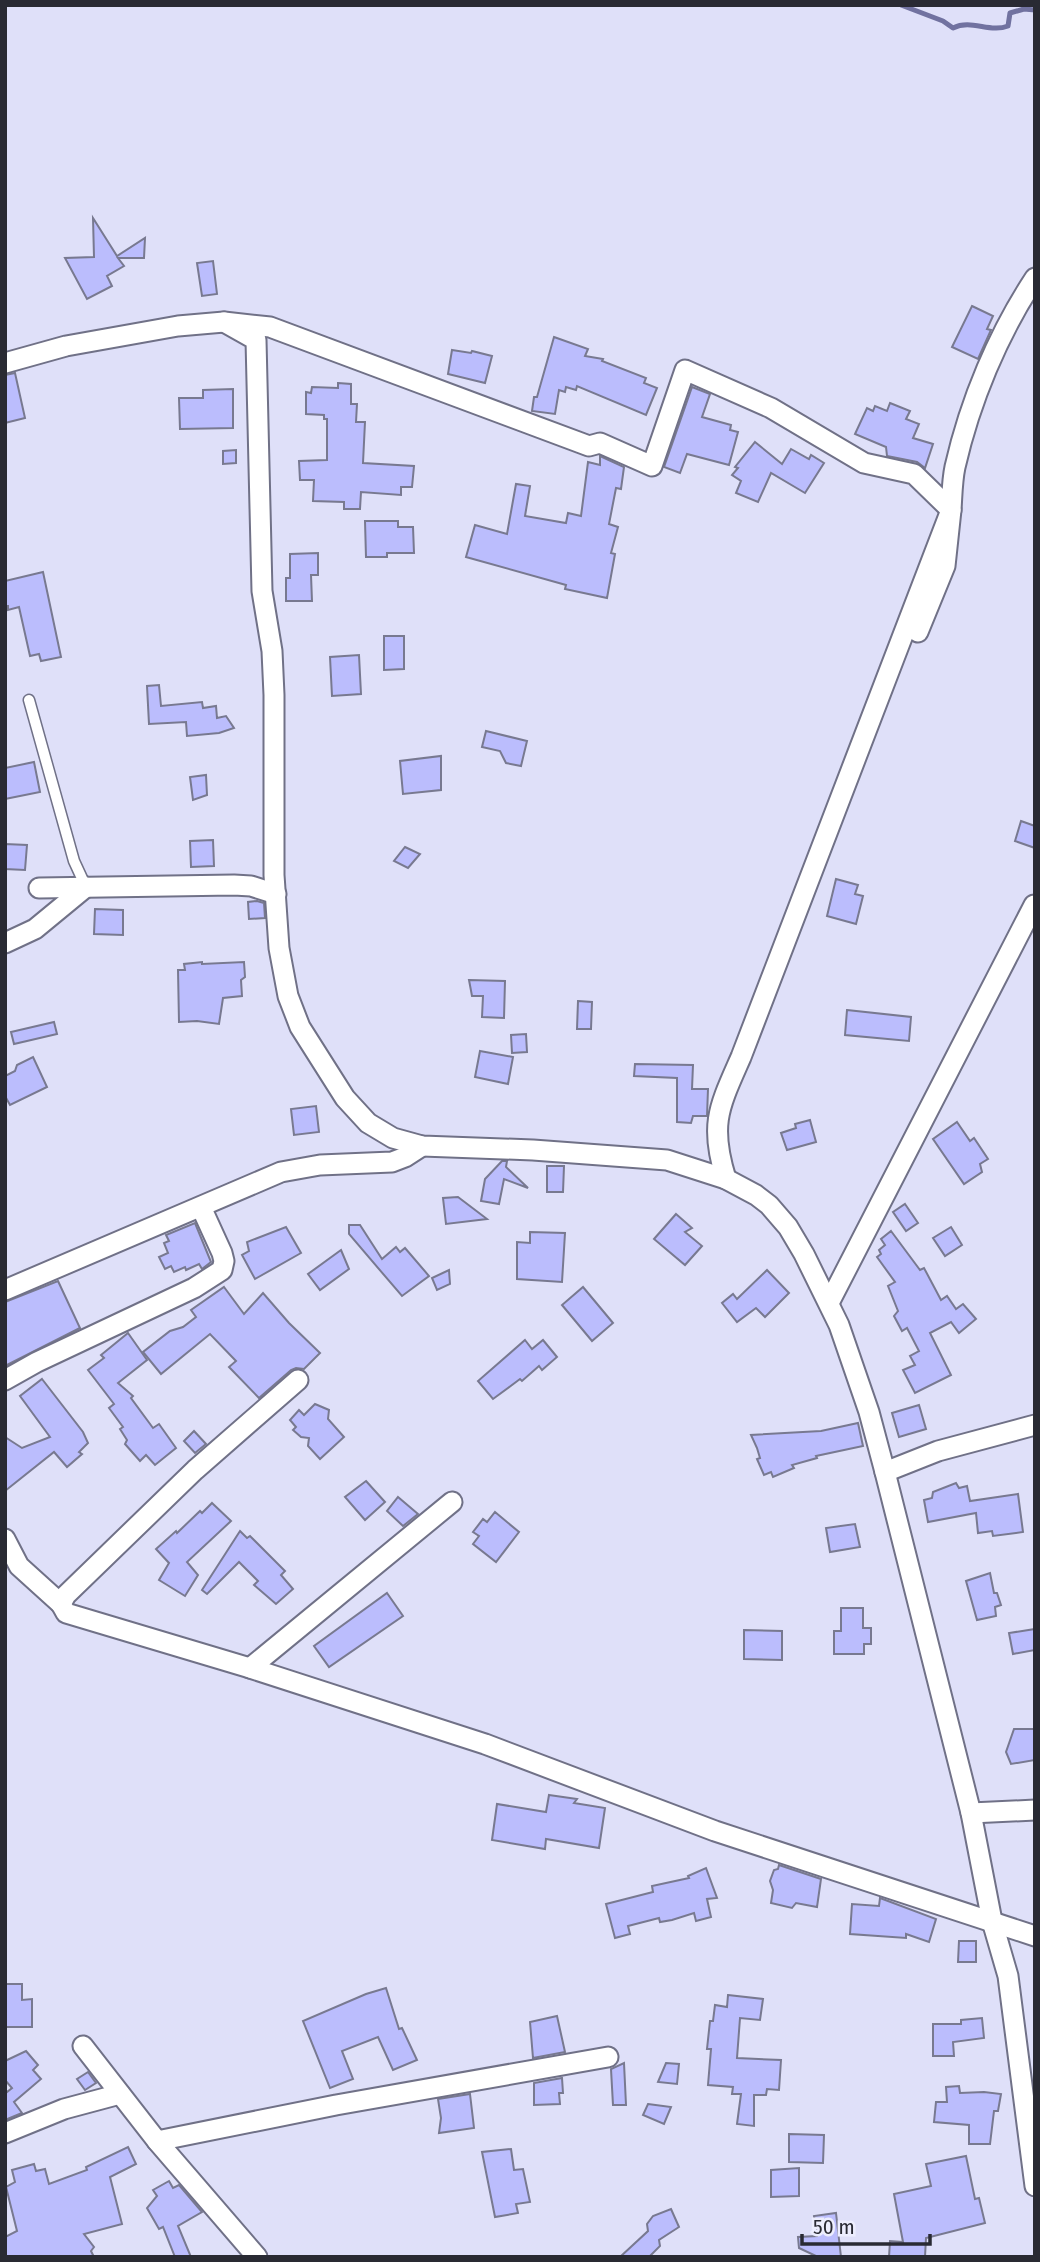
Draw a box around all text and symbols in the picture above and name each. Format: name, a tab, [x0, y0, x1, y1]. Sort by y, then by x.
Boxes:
scale bar	[802, 2202, 930, 2246]
text: 50 m	[813, 2214, 855, 2240]

